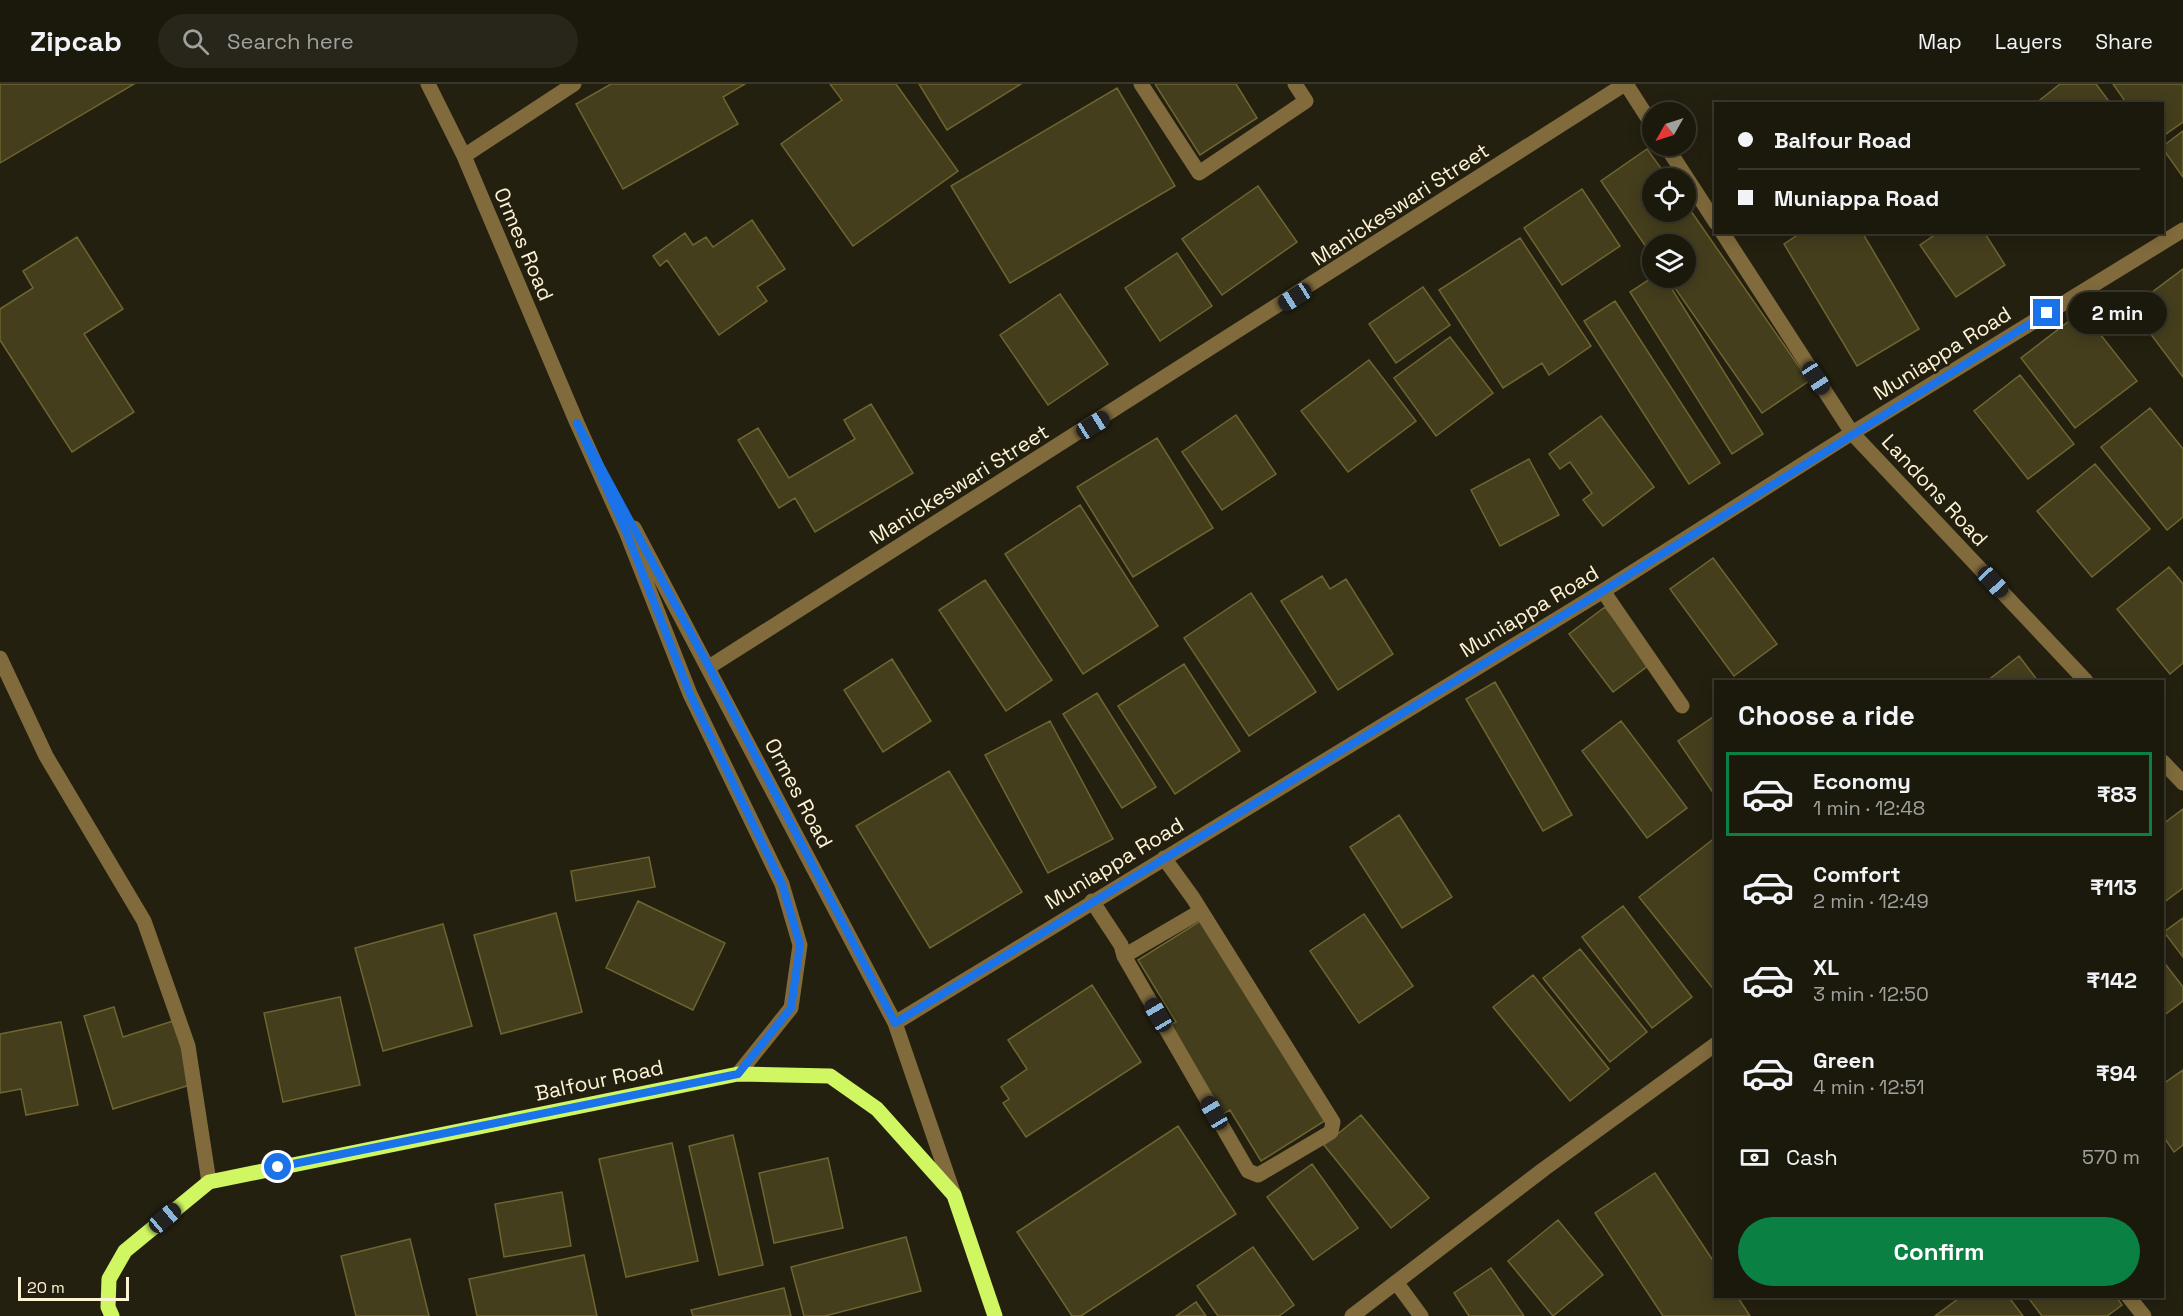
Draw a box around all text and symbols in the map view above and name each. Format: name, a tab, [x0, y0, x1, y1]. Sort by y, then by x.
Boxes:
search box	[158, 14, 578, 68]
text: Zipcab	[30, 23, 122, 59]
icon: search	[179, 25, 212, 58]
text: Search here	[227, 27, 354, 55]
text: Map	[1918, 28, 1962, 55]
text: Layers	[1995, 28, 2062, 55]
text: Share	[2095, 28, 2153, 55]
north arrow	[1642, 102, 1696, 156]
map controls	[1642, 102, 1696, 288]
text: Balfour Road	[1774, 126, 1912, 154]
street label: Manickeswari Street	[1306, 137, 1494, 271]
button: locate	[1642, 168, 1696, 222]
street label: Ormes Road	[488, 183, 560, 305]
text: Muniappa Road	[1774, 184, 1939, 212]
button: layers	[1642, 234, 1696, 288]
car	[1275, 280, 1315, 314]
callout: 2 min	[2068, 292, 2167, 334]
route end	[2033, 299, 2060, 326]
street label: Muniappa Road	[1868, 300, 2016, 406]
text: 2 min	[2092, 300, 2143, 326]
car	[1799, 358, 1833, 398]
car	[1073, 408, 1113, 442]
street label: Manickeswari Street	[864, 418, 1054, 550]
street label: Landons Road	[1876, 428, 1994, 552]
street label: Muniappa Road	[1455, 559, 1603, 663]
car	[1974, 563, 2012, 601]
text: Choose a ride	[1738, 698, 1915, 733]
street label: Ormes Road	[759, 733, 839, 853]
icon: car	[1741, 767, 1795, 821]
text: Economy	[1813, 767, 1911, 795]
text: ₹83	[2097, 780, 2137, 808]
text: 1 min · 12:48	[1813, 795, 1925, 821]
street label: Muniappa Road	[1040, 811, 1188, 915]
icon: car	[1741, 860, 1795, 914]
text: Comfort	[1813, 860, 1901, 888]
text: ₹113	[2090, 873, 2137, 901]
text: 2 min · 12:49	[1813, 888, 1929, 914]
icon: car	[1741, 953, 1795, 1007]
text: XL	[1813, 953, 1839, 981]
text: ₹142	[2086, 966, 2137, 994]
text: 3 min · 12:50	[1813, 981, 1929, 1007]
car	[1141, 995, 1175, 1035]
icon: car	[1741, 1046, 1795, 1100]
text: Green	[1813, 1046, 1875, 1074]
street label: Balfour Road	[532, 1053, 666, 1107]
text: ₹94	[2096, 1059, 2137, 1087]
text: 4 min · 12:51	[1813, 1074, 1925, 1100]
car	[1197, 1093, 1231, 1133]
icon: cash	[1738, 1141, 1771, 1174]
text: Cash	[1786, 1143, 1838, 1171]
text: 570 m	[2082, 1144, 2140, 1170]
route start	[264, 1153, 291, 1180]
car	[145, 1200, 185, 1236]
button: Confirm	[1738, 1217, 2140, 1286]
scale bar	[18, 1274, 129, 1302]
text: 20 m	[27, 1277, 65, 1298]

